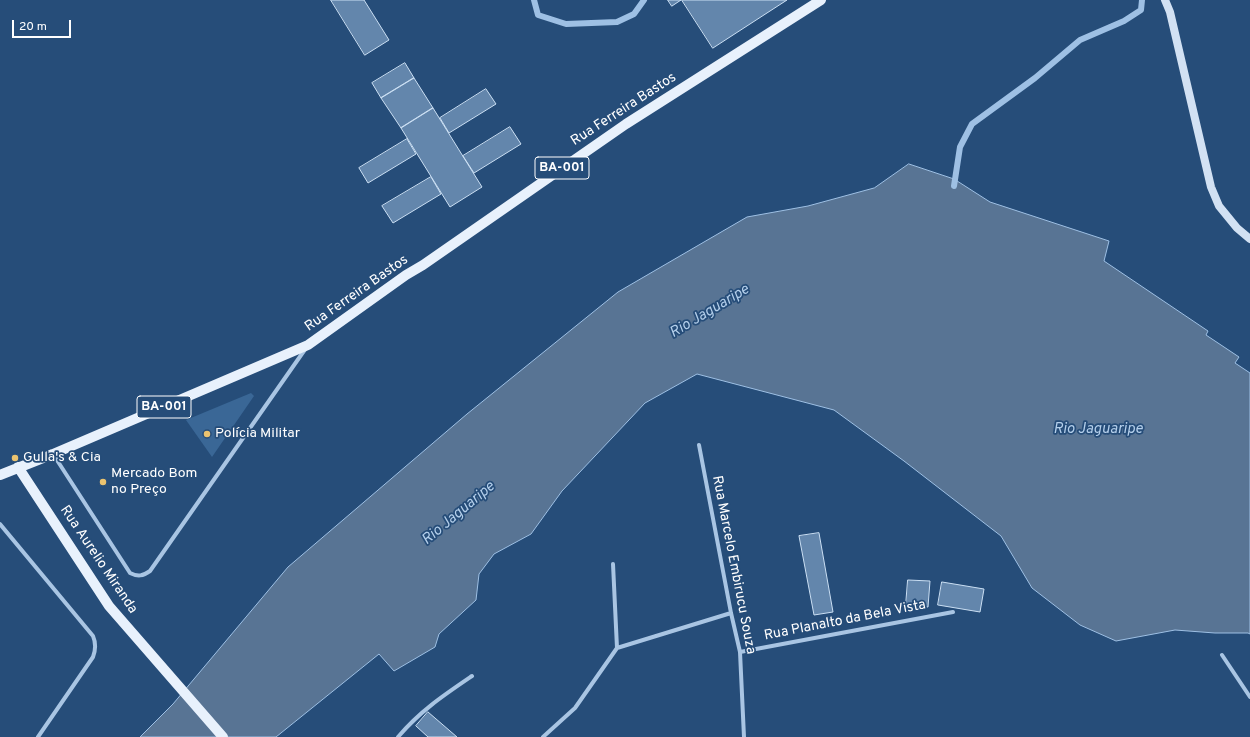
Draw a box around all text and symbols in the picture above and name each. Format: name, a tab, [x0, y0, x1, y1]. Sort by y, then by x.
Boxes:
scale bar	[14, 12, 73, 38]
text: 20 m	[19, 19, 47, 35]
street label: Rua Ferreira Bastos	[568, 70, 680, 150]
road number: BA-001	[535, 157, 589, 179]
street label: Rua Ferreira Bastos	[302, 252, 412, 336]
water label: Rio Jaguaripe	[667, 281, 753, 343]
road number: BA-001	[137, 396, 191, 418]
water label: Rio Jaguaripe	[1053, 421, 1143, 439]
place label: Polícia Militar	[215, 426, 300, 442]
marker: Polícia Militar	[202, 429, 212, 439]
place label: Gulla's & Cia	[23, 450, 101, 466]
marker: Gulla's & Cia	[10, 453, 20, 463]
place label: Mercado Bom no Preço	[111, 466, 197, 498]
street label: Rua Marcelo Embirucu Souza	[707, 474, 759, 656]
marker: Mercado Bom no Preço	[98, 477, 108, 487]
water label: Rio Jaguaripe	[419, 478, 499, 550]
street label: Rua Aurelio Miranda	[56, 503, 140, 617]
street label: Rua Planalto da Bela Vista	[763, 597, 927, 645]

